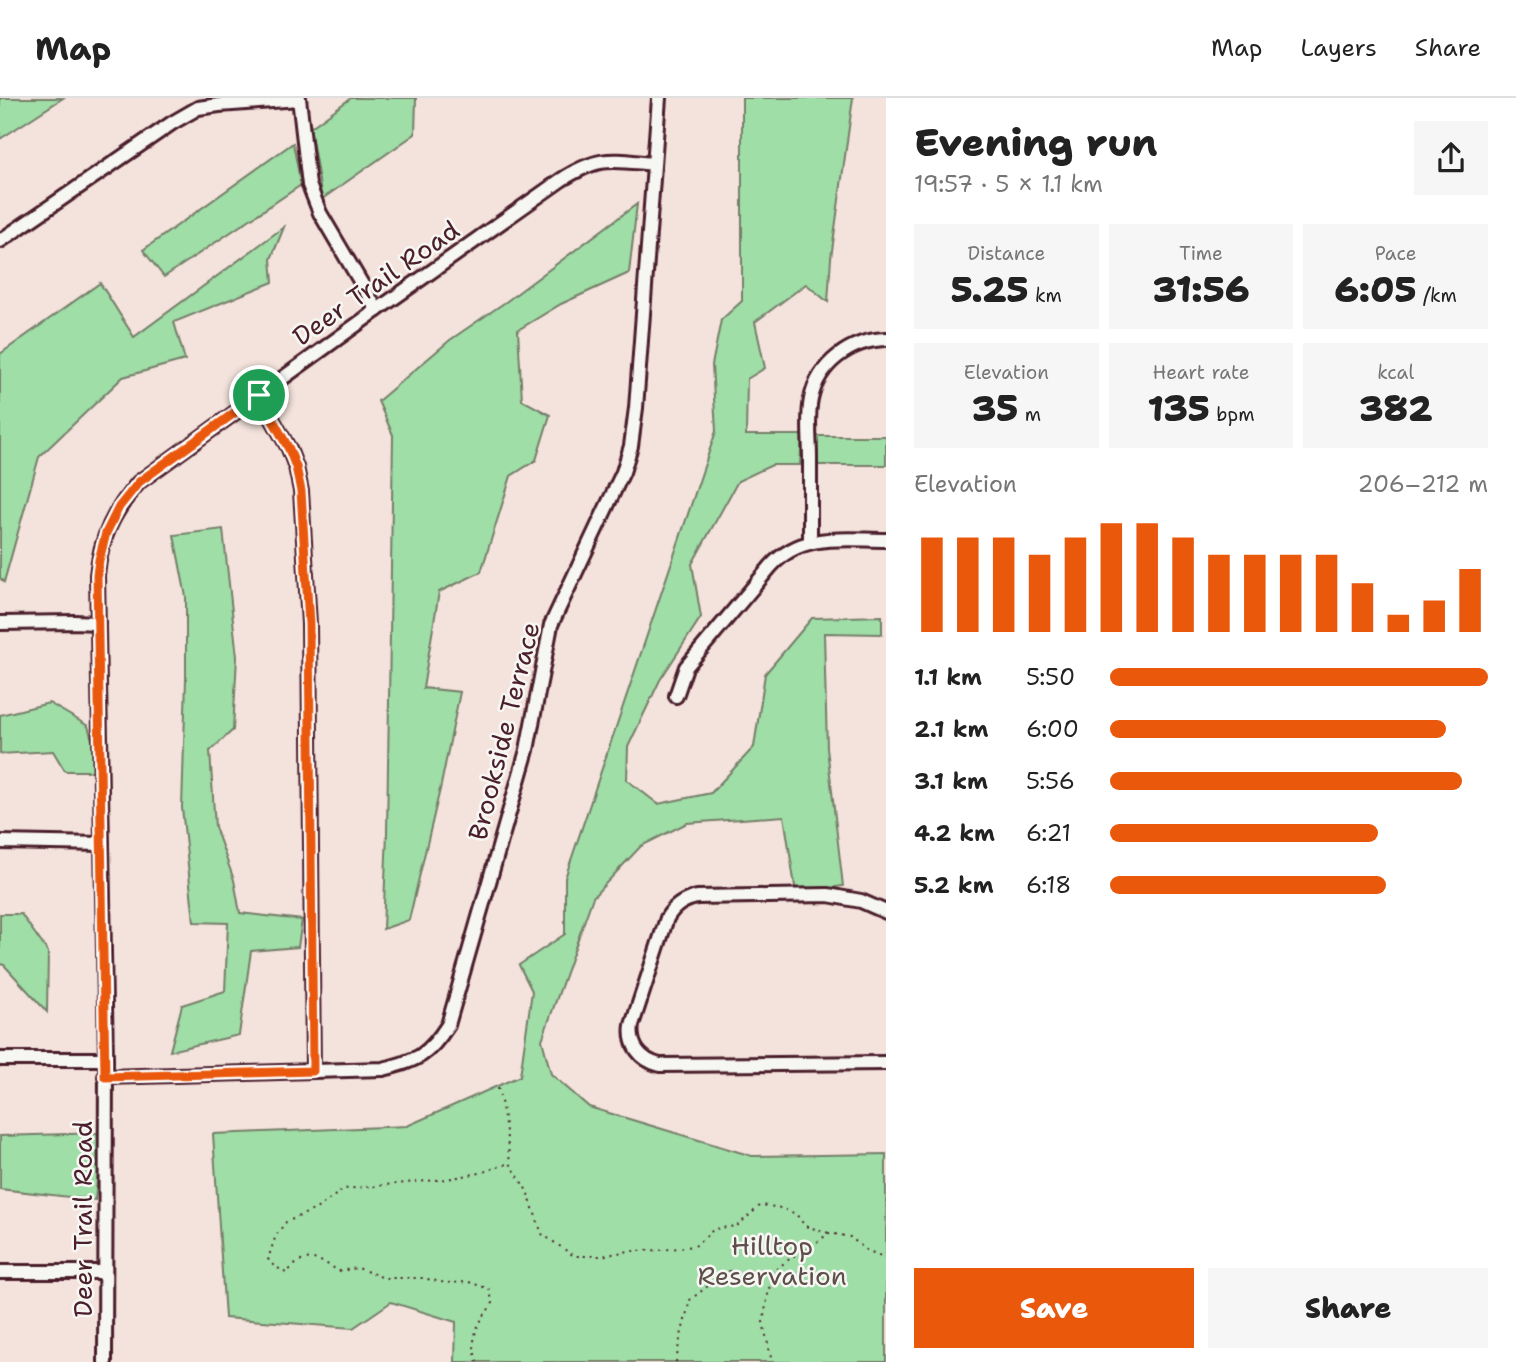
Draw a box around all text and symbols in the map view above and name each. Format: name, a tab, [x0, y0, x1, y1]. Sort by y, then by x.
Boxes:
text: Map	[35, 26, 111, 71]
text: Map	[1211, 32, 1262, 64]
text: Layers	[1300, 32, 1377, 64]
text: Share	[1415, 32, 1481, 64]
text: Evening run	[914, 117, 1157, 168]
button: share	[1414, 121, 1488, 195]
text: 19:57 · 5 × 1.1 km	[914, 169, 1103, 199]
street label: Deer Trail Road	[285, 212, 466, 353]
text: Distance	[967, 241, 1045, 266]
text: Time	[1179, 241, 1223, 266]
text: Pace	[1375, 241, 1417, 266]
text: 5.25	[951, 266, 1029, 313]
text: 31:56	[1153, 266, 1249, 313]
text: 6:05	[1334, 266, 1416, 313]
text: km	[1029, 283, 1062, 308]
text: /km	[1416, 283, 1457, 308]
text: Elevation	[964, 360, 1049, 385]
text: Heart rate	[1153, 360, 1249, 385]
text: kcal	[1377, 360, 1414, 385]
pin	[229, 365, 289, 425]
icon: arrive	[240, 376, 278, 414]
text: 35	[972, 385, 1018, 432]
text: 135	[1147, 385, 1210, 432]
text: 382	[1359, 385, 1432, 432]
text: m	[1018, 402, 1041, 427]
text: bpm	[1210, 402, 1255, 427]
text: Elevation	[914, 469, 1017, 499]
text: 206–212 m	[1358, 469, 1488, 499]
street label: Brookside Terrace	[459, 618, 548, 844]
text: 1.1 km	[914, 662, 982, 692]
text: 5:50	[1026, 662, 1075, 692]
text: 2.1 km	[914, 714, 988, 744]
text: 6:00	[1026, 714, 1079, 744]
text: 3.1 km	[914, 766, 988, 796]
text: 5:56	[1026, 766, 1075, 796]
text: 4.2 km	[914, 818, 995, 848]
text: 6:21	[1026, 818, 1071, 848]
text: 5.2 km	[914, 870, 994, 900]
text: 6:18	[1026, 870, 1071, 900]
street label: Deer Trail Road	[65, 1121, 100, 1317]
park label: Hilltop Reservation	[697, 1228, 847, 1293]
button: Save	[914, 1268, 1194, 1348]
button: Share	[1208, 1268, 1488, 1348]

